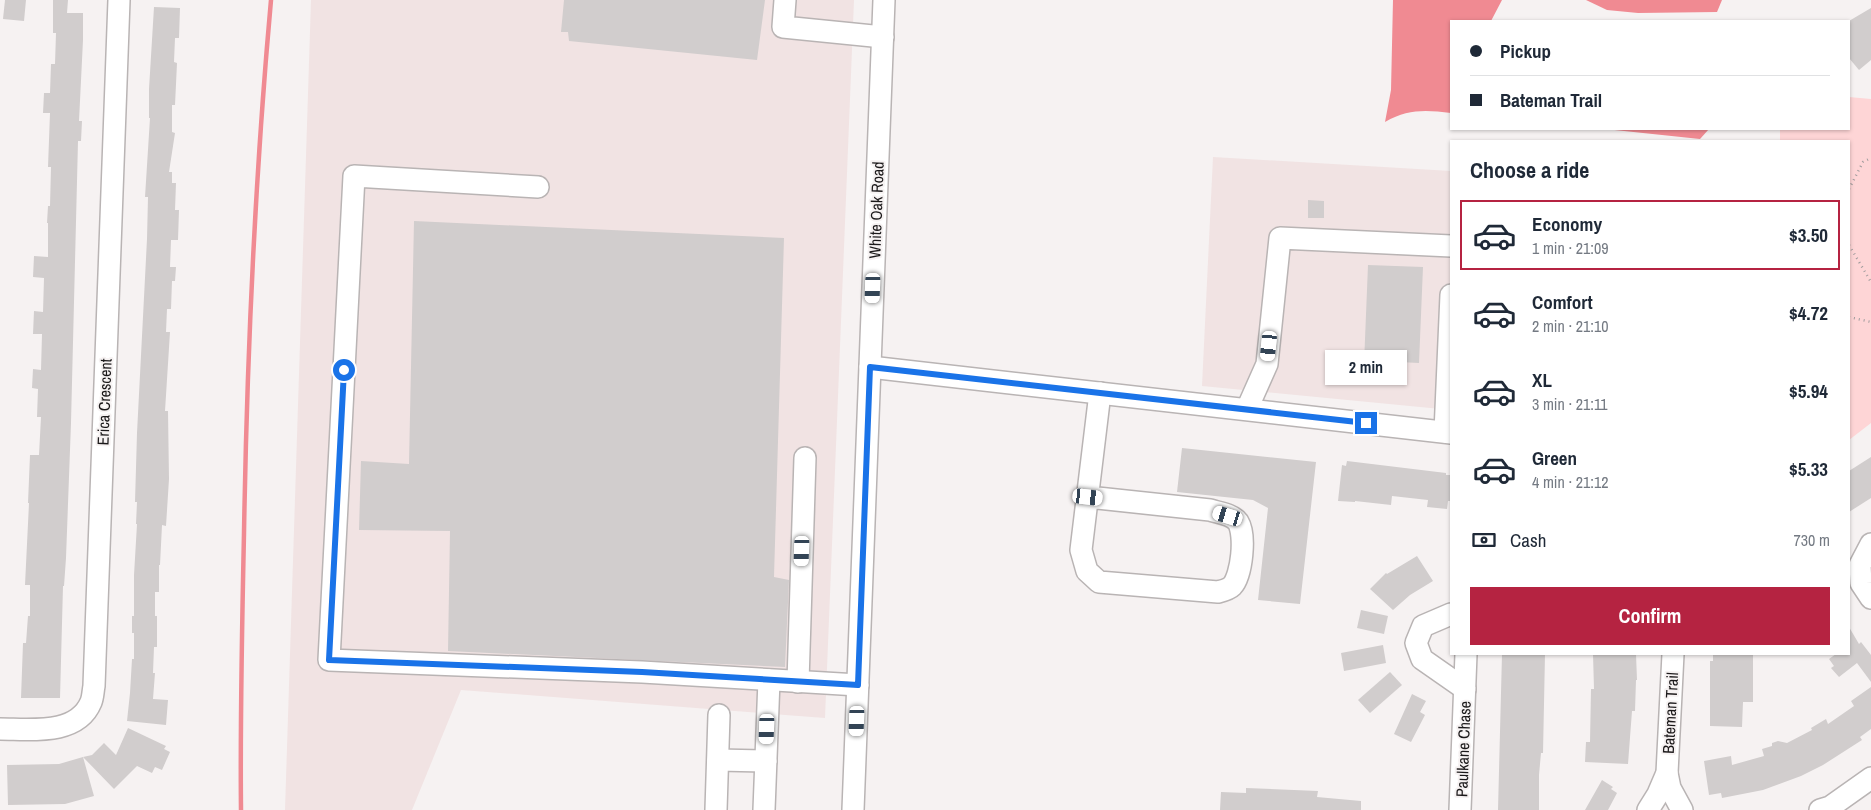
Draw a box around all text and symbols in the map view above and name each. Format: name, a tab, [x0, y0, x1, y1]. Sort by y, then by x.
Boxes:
text: Pickup	[1500, 38, 1551, 64]
text: Bateman Trail	[1500, 87, 1602, 113]
text: Choose a ride	[1470, 155, 1589, 185]
street label: White Oak Road	[863, 161, 889, 259]
text: Economy	[1532, 211, 1602, 237]
icon: car	[1472, 213, 1517, 258]
text: $3.50	[1789, 222, 1828, 248]
text: 1 min · 21:09	[1532, 237, 1609, 259]
car	[864, 273, 881, 303]
text: Comfort	[1532, 289, 1593, 315]
icon: car	[1472, 291, 1517, 336]
text: $4.72	[1789, 300, 1828, 326]
text: 2 min · 21:10	[1532, 315, 1609, 337]
car	[1259, 330, 1278, 362]
callout: 2 min	[1325, 350, 1407, 386]
text: 2 min	[1349, 356, 1383, 378]
street label: Erica Crescent	[91, 358, 117, 446]
route start	[333, 359, 355, 381]
text: XL	[1532, 367, 1552, 393]
icon: car	[1472, 369, 1517, 414]
text: $5.94	[1789, 378, 1828, 404]
text: 3 min · 21:11	[1532, 393, 1608, 415]
route end	[1355, 412, 1377, 434]
text: Green	[1532, 445, 1577, 471]
icon: car	[1472, 447, 1517, 492]
text: $5.33	[1789, 456, 1828, 482]
text: 4 min · 21:12	[1532, 471, 1609, 493]
car	[1072, 488, 1103, 506]
car	[1211, 504, 1244, 528]
icon: cash	[1470, 526, 1498, 554]
text: Cash	[1510, 527, 1546, 553]
text: 730 m	[1794, 529, 1830, 551]
car	[793, 536, 810, 566]
button: Confirm	[1470, 587, 1830, 645]
street label: Bateman Trail	[1657, 672, 1683, 754]
street label: Paulkane Chase	[1450, 701, 1476, 797]
car	[848, 706, 865, 736]
car	[758, 714, 775, 744]

